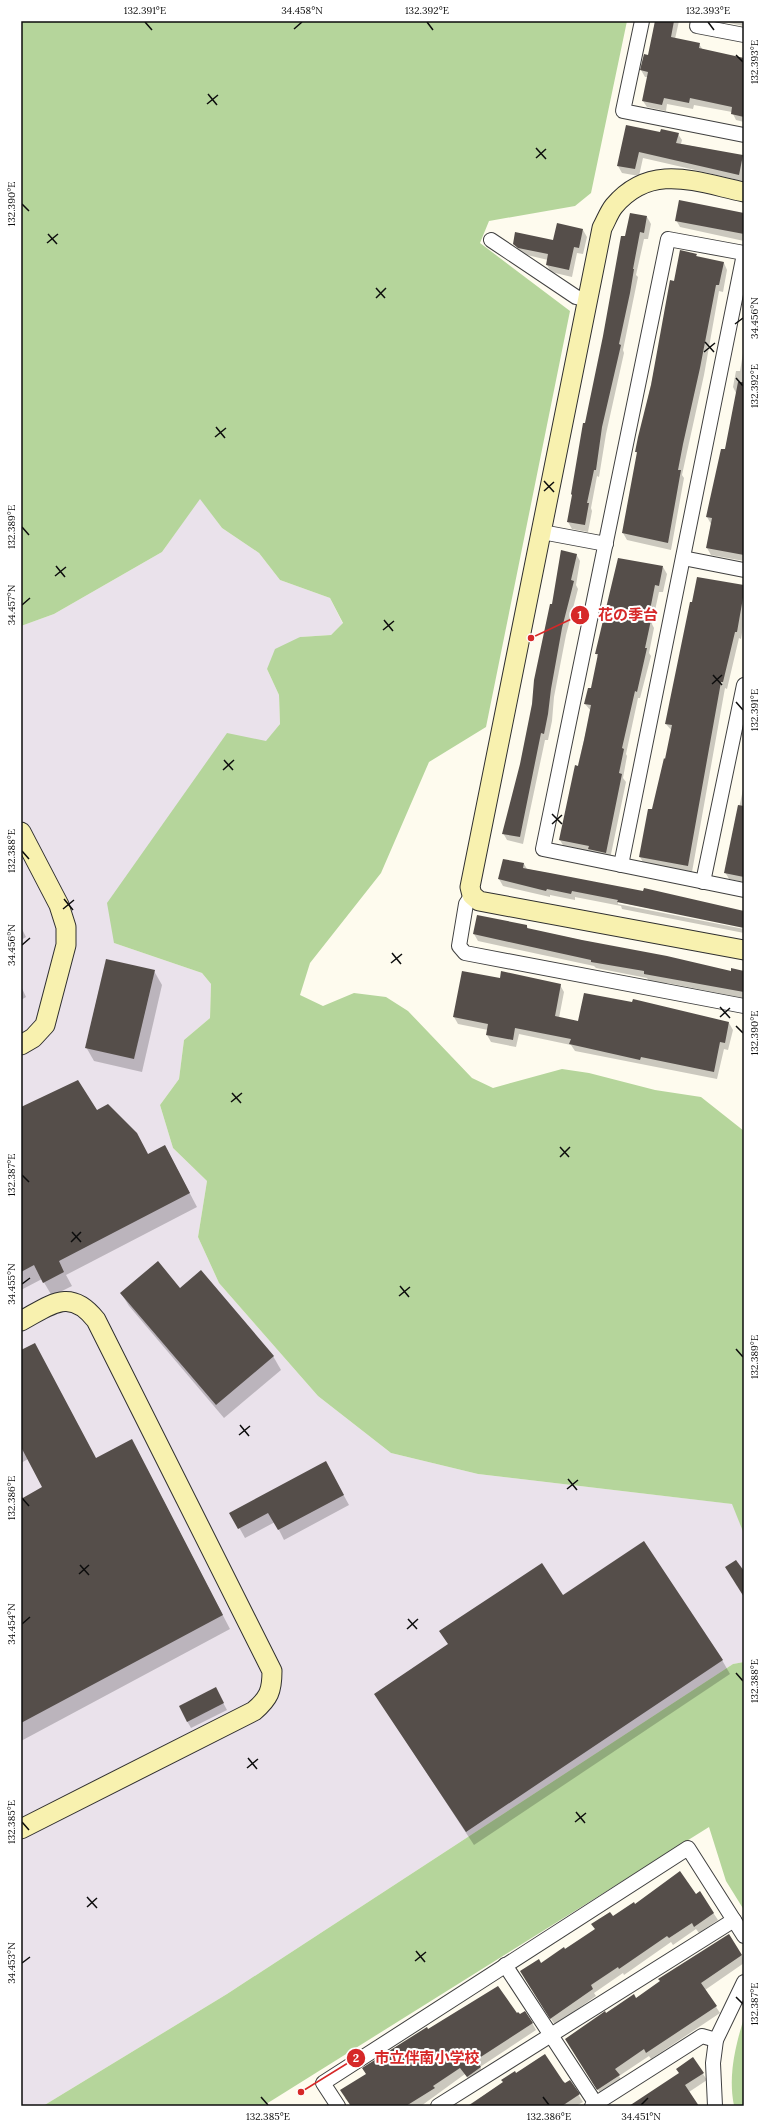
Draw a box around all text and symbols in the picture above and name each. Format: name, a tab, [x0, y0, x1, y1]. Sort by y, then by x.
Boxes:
text: 132.391°E	[124, 4, 166, 17]
text: 34.458°N	[281, 4, 323, 17]
text: 132.392°E	[405, 4, 449, 17]
text: 132.393°E	[686, 4, 730, 17]
text: 132.393°E	[748, 40, 761, 84]
text: 132.390°E	[5, 182, 18, 226]
text: 34.456°N	[748, 297, 761, 339]
text: 132.392°E	[748, 364, 761, 408]
text: 132.389°E	[5, 505, 18, 549]
text: 34.457°N	[5, 584, 18, 625]
callout: 花の季台	[570, 601, 666, 628]
text: 花の季台	[598, 605, 658, 624]
text: 1	[578, 607, 583, 622]
text: 132.391°E	[748, 689, 761, 731]
text: 132.388°E	[5, 829, 18, 873]
text: 34.456°N	[5, 924, 18, 966]
text: 132.390°E	[748, 1011, 761, 1055]
text: 132.387°E	[5, 1153, 18, 1197]
text: 34.455°N	[5, 1263, 18, 1305]
text: 132.389°E	[748, 1335, 761, 1379]
text: 132.386°E	[5, 1476, 18, 1520]
text: 34.454°N	[5, 1603, 18, 1645]
text: 132.388°E	[748, 1659, 761, 1703]
text: 132.385°E	[5, 1800, 18, 1844]
text: 34.453°N	[5, 1942, 18, 1984]
text: 132.387°E	[748, 1982, 761, 2026]
callout: 市立伴南小学校	[346, 2044, 487, 2071]
text: 市立伴南小学校	[374, 2048, 480, 2067]
text: 2	[353, 2050, 359, 2065]
text: 132.385°E	[246, 2110, 290, 2123]
text: 132.386°E	[527, 2110, 571, 2123]
text: 34.451°N	[621, 2110, 661, 2123]

